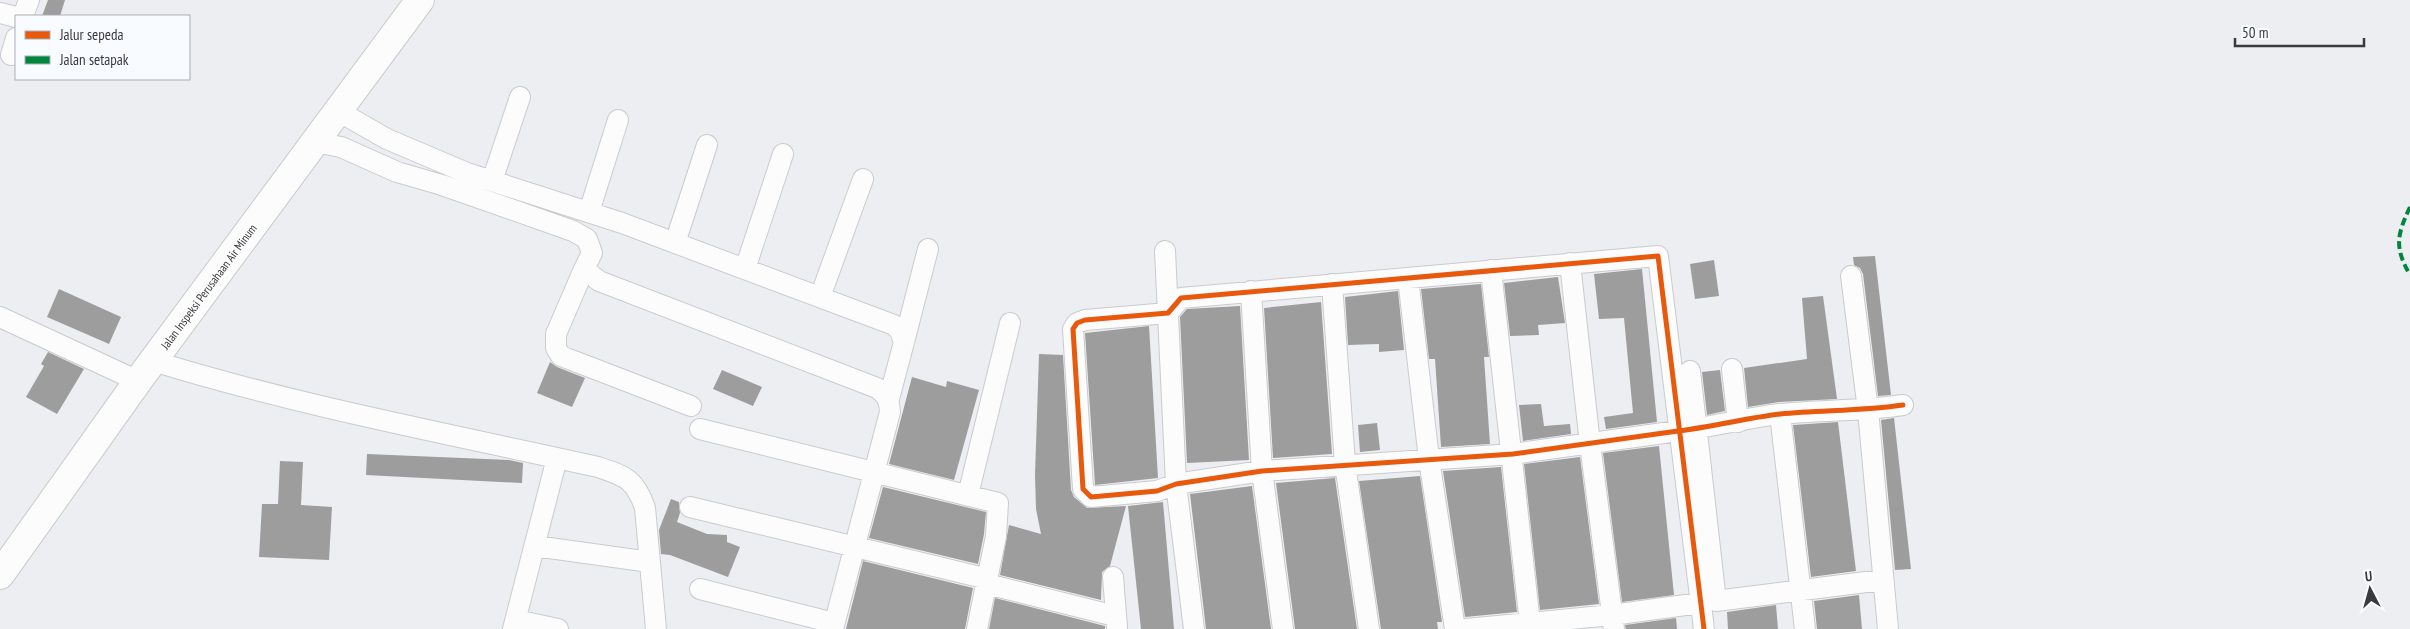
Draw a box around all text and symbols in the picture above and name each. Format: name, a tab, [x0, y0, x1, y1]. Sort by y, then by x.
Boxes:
legend	[15, 15, 190, 80]
scale bar	[2235, 15, 2364, 47]
text: 50 m	[2242, 23, 2268, 42]
text: Jalur sepeda	[59, 25, 123, 44]
text: Jalan setapak	[59, 50, 129, 69]
street label: Jalan Inspeksi Perusahaan Air Minum	[156, 221, 259, 353]
north arrow	[2345, 564, 2395, 614]
text: U	[2364, 567, 2373, 585]

